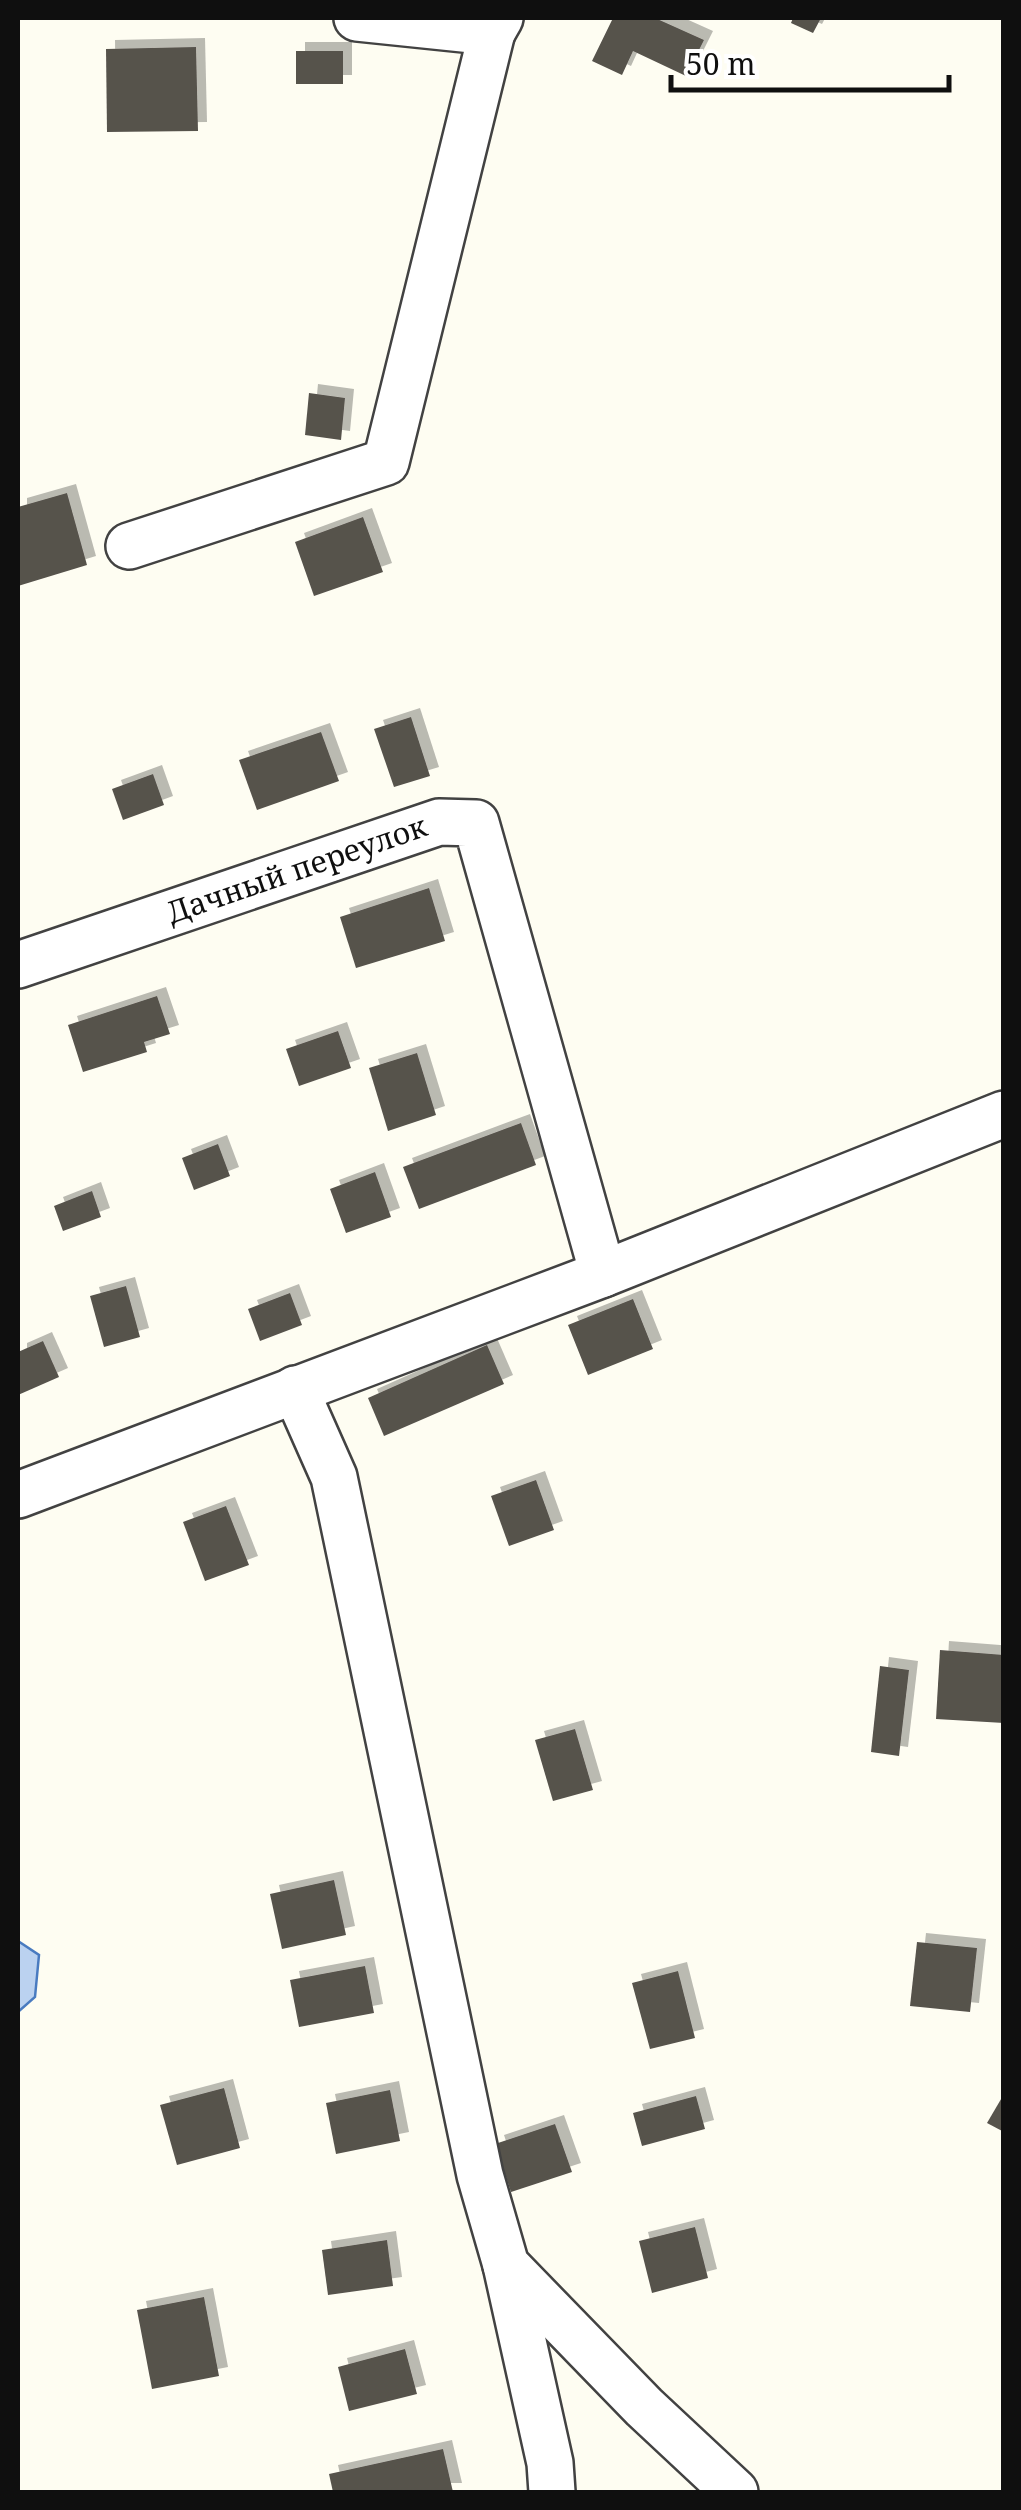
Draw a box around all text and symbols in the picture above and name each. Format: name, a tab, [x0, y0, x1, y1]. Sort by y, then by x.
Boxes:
scale bar	[671, 30, 948, 92]
text: 50 m	[686, 43, 756, 84]
street label: Дачный переулок	[161, 805, 432, 932]

